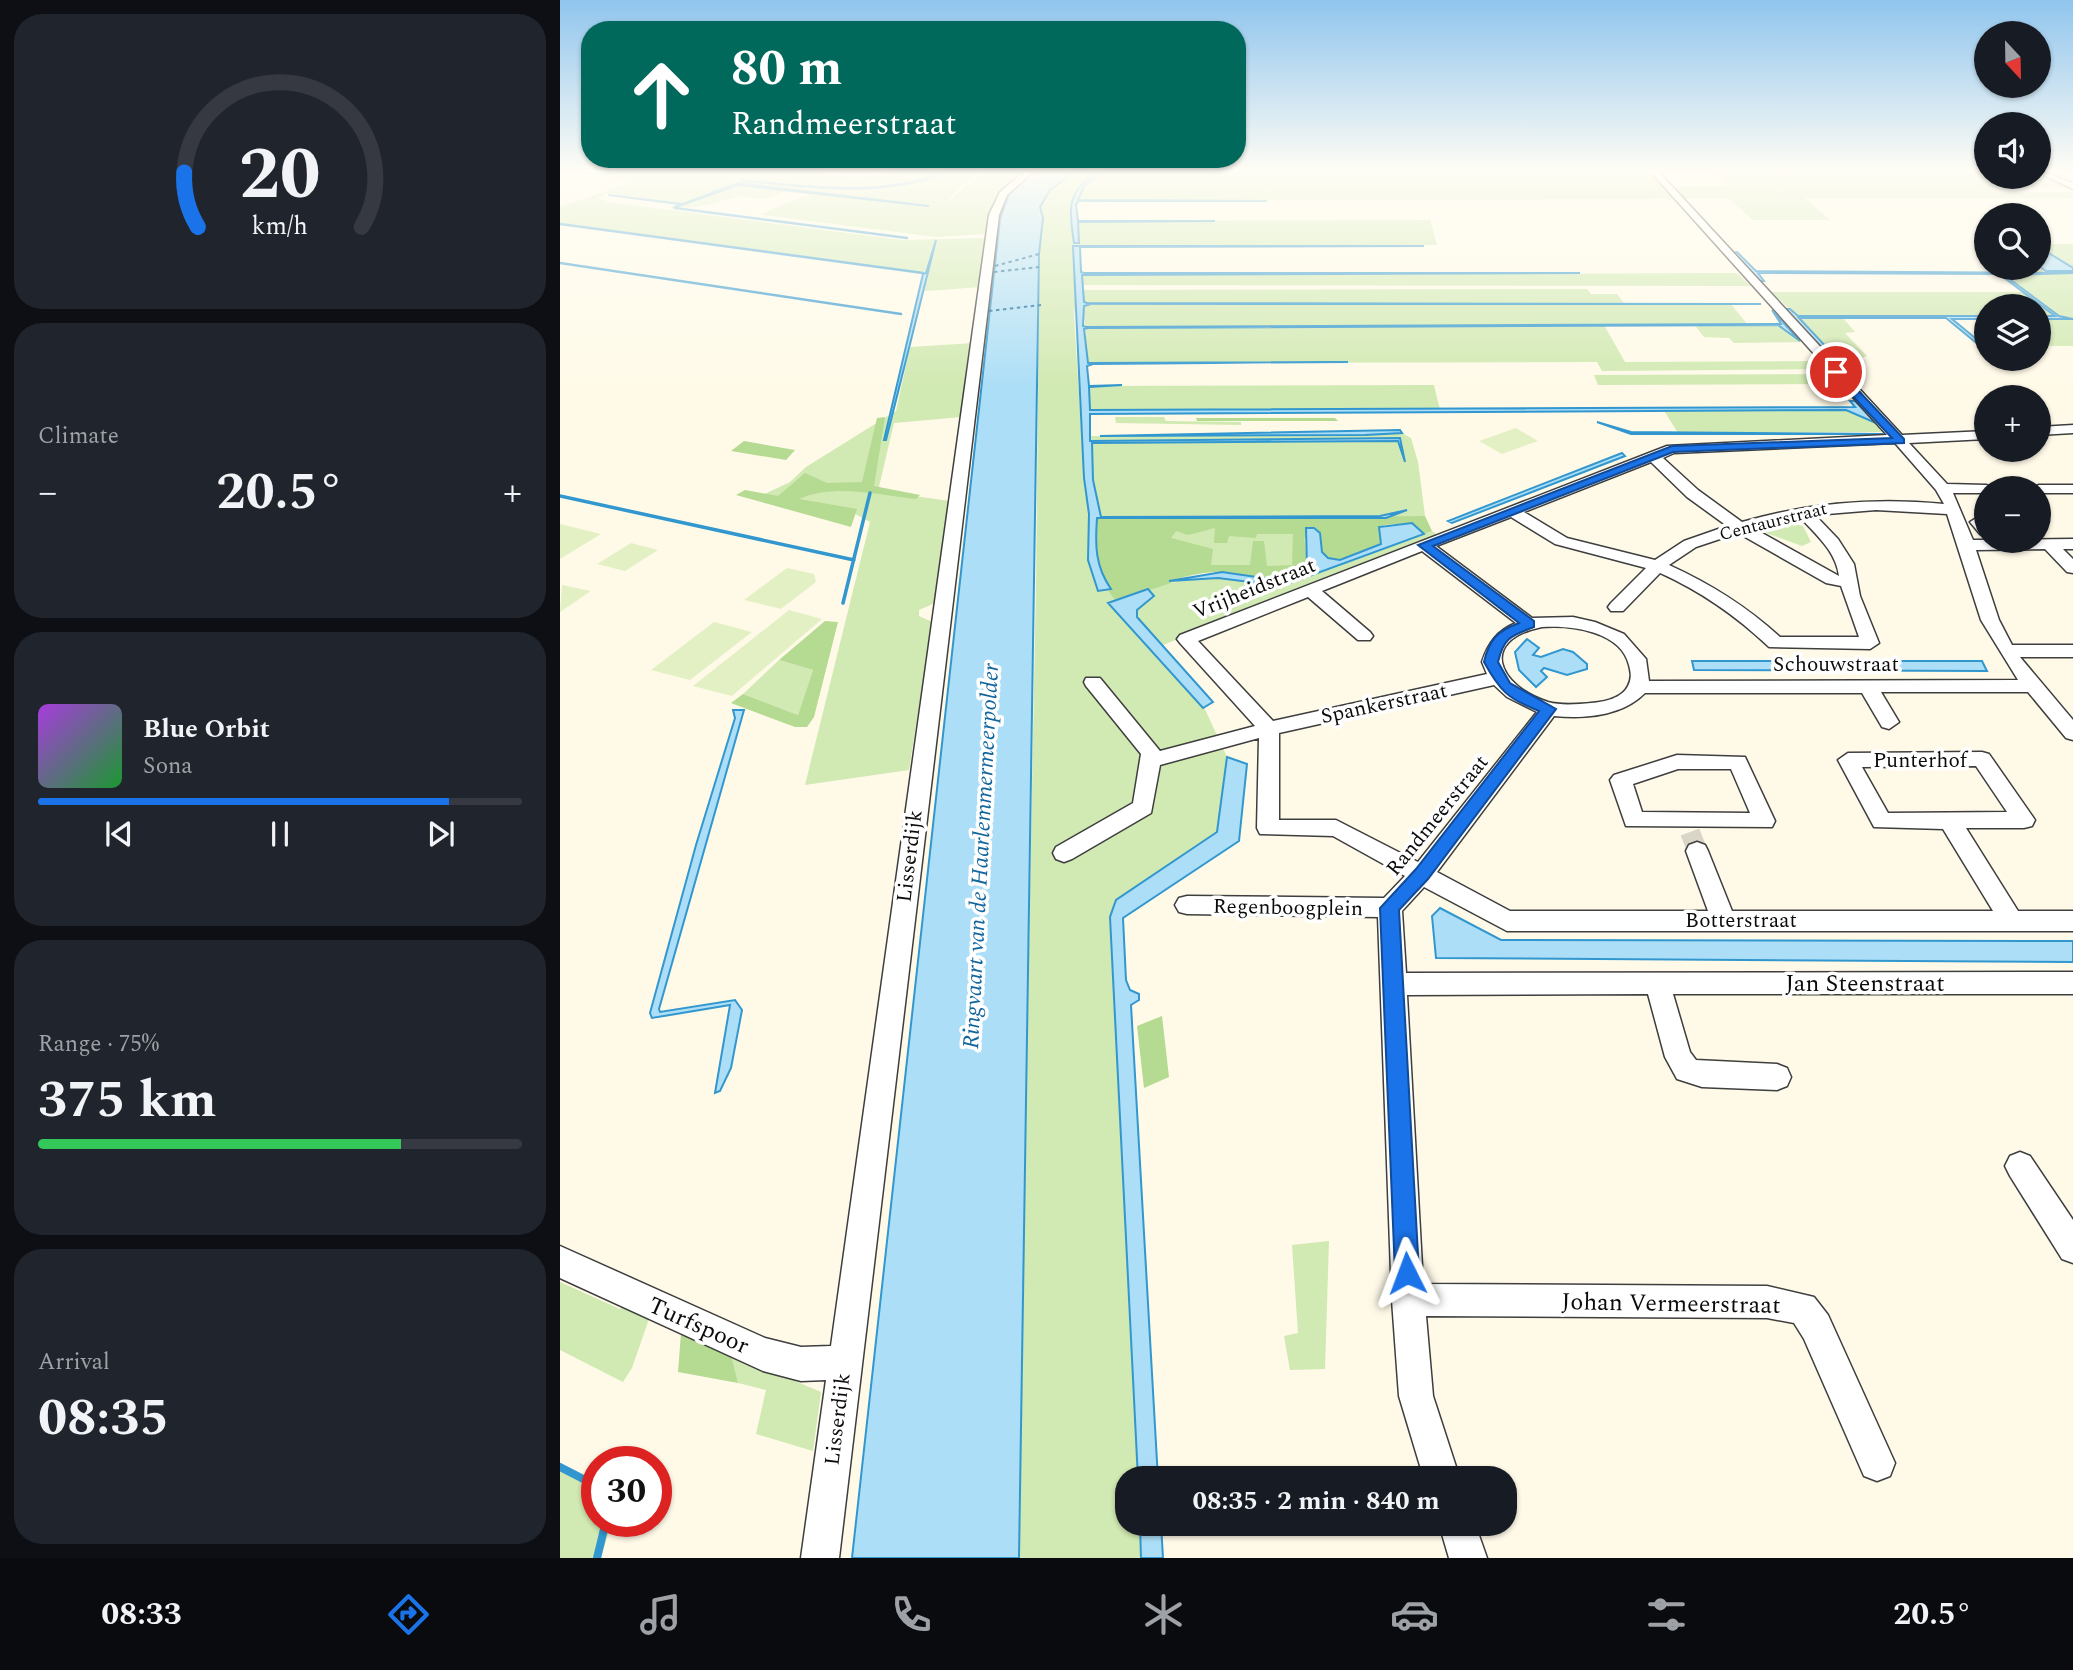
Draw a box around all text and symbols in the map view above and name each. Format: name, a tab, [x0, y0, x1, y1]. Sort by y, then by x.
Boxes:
north arrow	[1974, 21, 2051, 98]
map controls	[1974, 21, 2051, 553]
text: 80 m	[731, 32, 842, 107]
icon: ahead	[616, 49, 707, 140]
text: Randmeerstraat	[731, 100, 957, 149]
button: sound	[1974, 112, 2051, 189]
text: 20	[239, 121, 321, 232]
button: search	[1974, 203, 2051, 280]
text: km/h	[252, 208, 308, 246]
button: layers	[1974, 294, 2051, 371]
pin	[1806, 342, 1866, 402]
icon: arrive	[1817, 353, 1855, 391]
button: +	[1974, 385, 2051, 462]
text: Climate	[38, 419, 119, 454]
text: 20.5°	[216, 453, 344, 532]
text: −	[38, 464, 57, 522]
text: +	[503, 464, 522, 522]
button: −	[1974, 476, 2051, 553]
street label: Centaurstraat	[1716, 495, 1830, 548]
street label: Vrijheidstraat	[1188, 550, 1321, 628]
street label: Schouwstraat	[1773, 649, 1899, 681]
water label: Ringvaart van de Haarlemmermeerpolder	[954, 661, 1009, 1050]
street label: Spankerstraat	[1318, 675, 1450, 733]
text: Blue Orbit	[143, 709, 270, 749]
street label: Punterhof	[1873, 745, 1969, 777]
street label: Randmeerstraat	[1379, 748, 1497, 883]
text: Sona	[143, 749, 193, 784]
street label: Lisserdijk	[888, 808, 932, 904]
icon: previous	[100, 815, 138, 853]
icon: pause	[261, 815, 299, 853]
icon: next	[422, 815, 460, 853]
street label: Regenboogplein	[1212, 891, 1363, 925]
street label: Botterstraat	[1685, 905, 1797, 937]
street label: Jan Steenstraat	[1785, 966, 1945, 1002]
text: Range · 75%	[38, 1027, 159, 1062]
text: 375 km	[38, 1061, 217, 1140]
position arrow	[1370, 1236, 1444, 1310]
street label: Johan Vermeerstraat	[1561, 1284, 1781, 1324]
street label: Turfspoor	[642, 1288, 755, 1364]
text: Arrival	[38, 1345, 110, 1380]
street label: Lisserdijk	[816, 1371, 860, 1467]
text: 08:35	[38, 1379, 169, 1458]
speed limit sign: 30	[581, 1446, 672, 1537]
text: 08:35 · 2 min · 840 m	[1192, 1481, 1440, 1521]
text: 08:33	[101, 1590, 182, 1639]
icon: directions	[384, 1590, 433, 1639]
icon: music	[636, 1590, 685, 1639]
icon: phone	[887, 1590, 936, 1639]
icon: climate	[1139, 1590, 1188, 1639]
icon: car	[1390, 1590, 1439, 1639]
icon: filters	[1642, 1590, 1691, 1639]
text: 20.5°	[1893, 1590, 1972, 1639]

